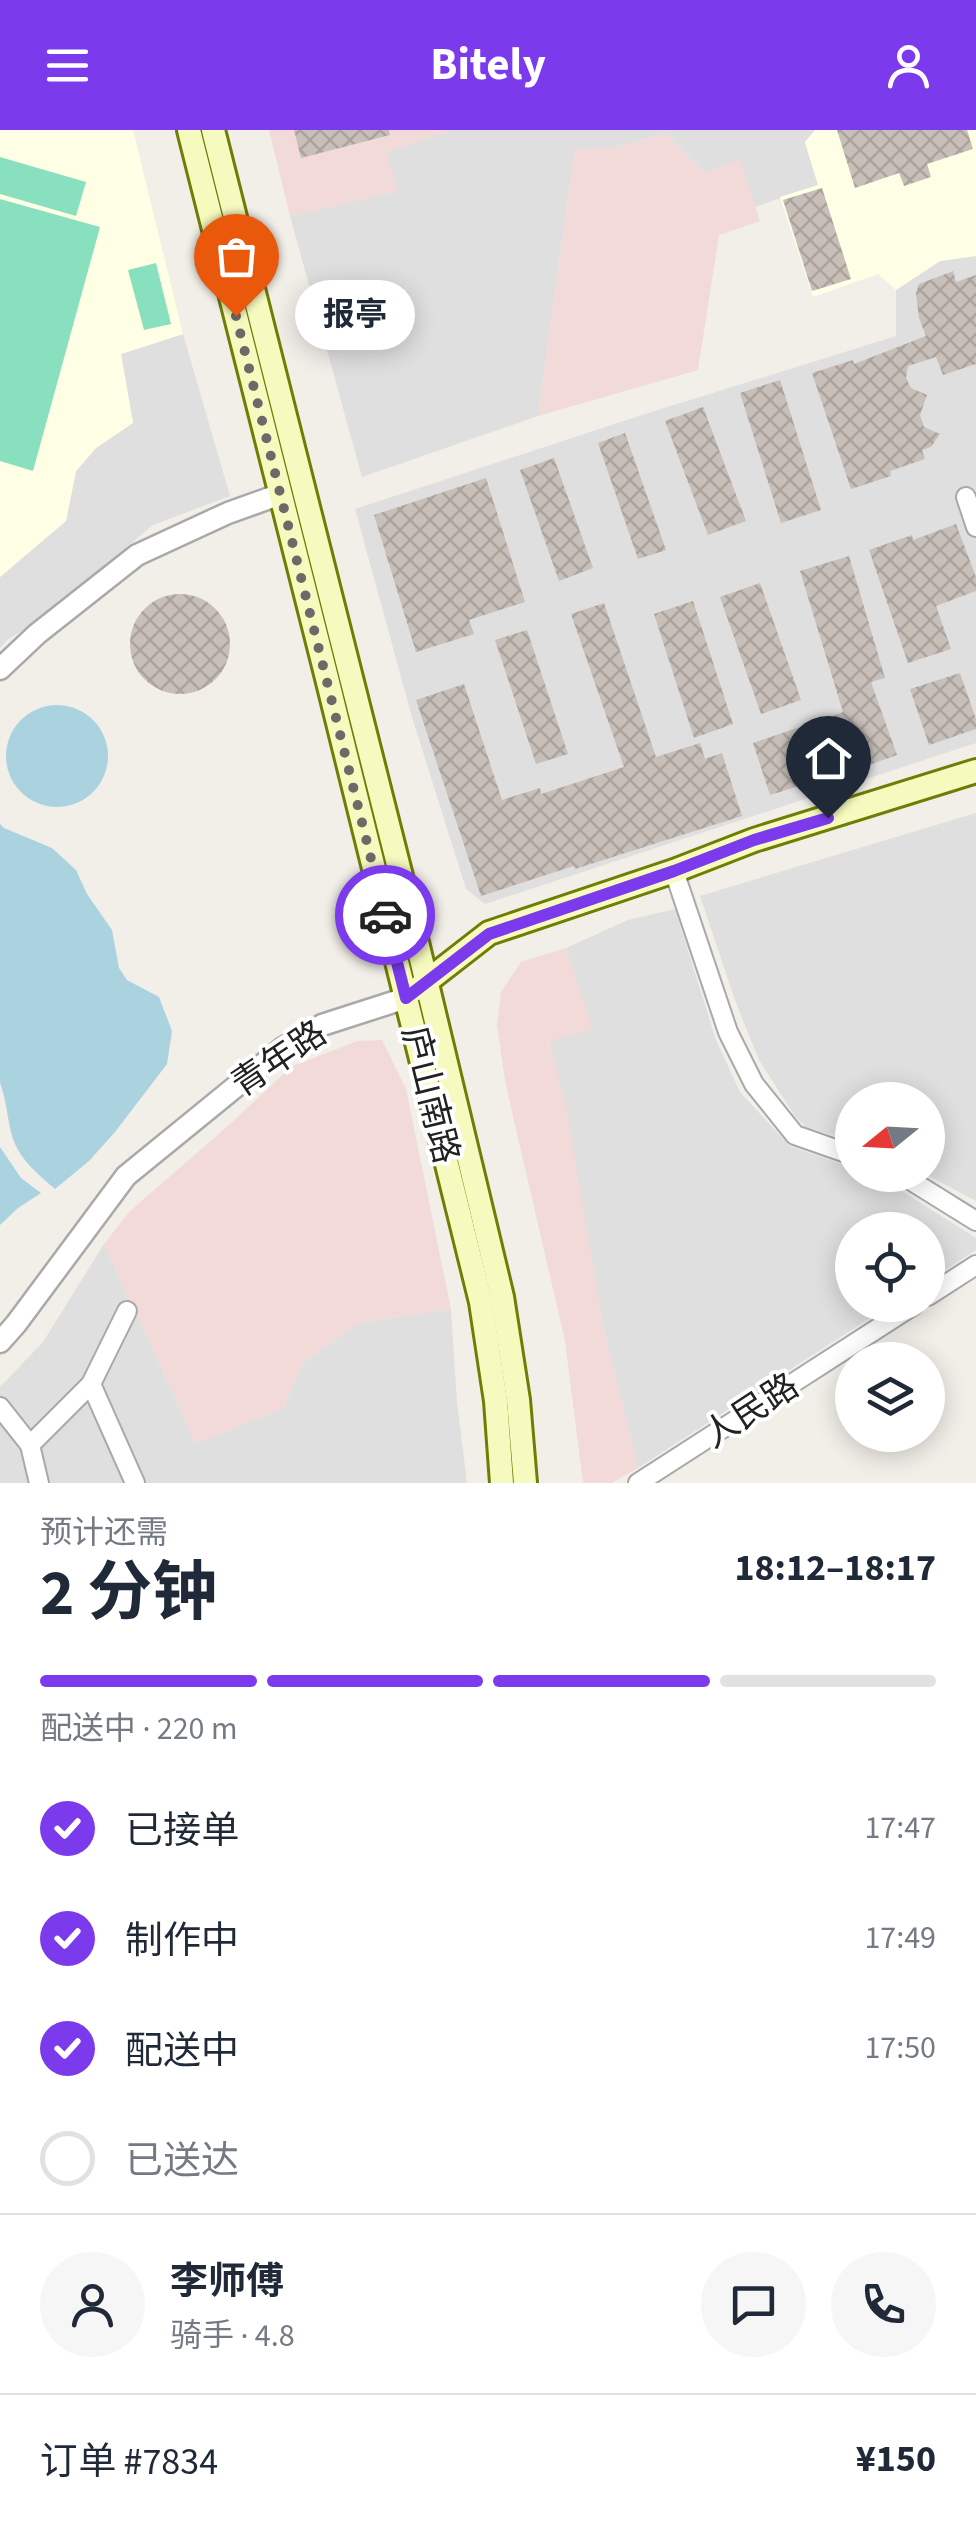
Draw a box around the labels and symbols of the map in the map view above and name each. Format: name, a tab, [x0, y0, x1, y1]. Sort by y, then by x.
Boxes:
pin	[194, 214, 279, 317]
callout: 报亭	[296, 281, 416, 351]
pin	[786, 716, 871, 819]
courier	[335, 865, 435, 965]
street label: 青年路	[221, 1009, 337, 1109]
street label: 庐山南路	[389, 1021, 471, 1169]
north arrow	[835, 1082, 945, 1192]
street label: 人民路	[693, 1361, 809, 1461]

